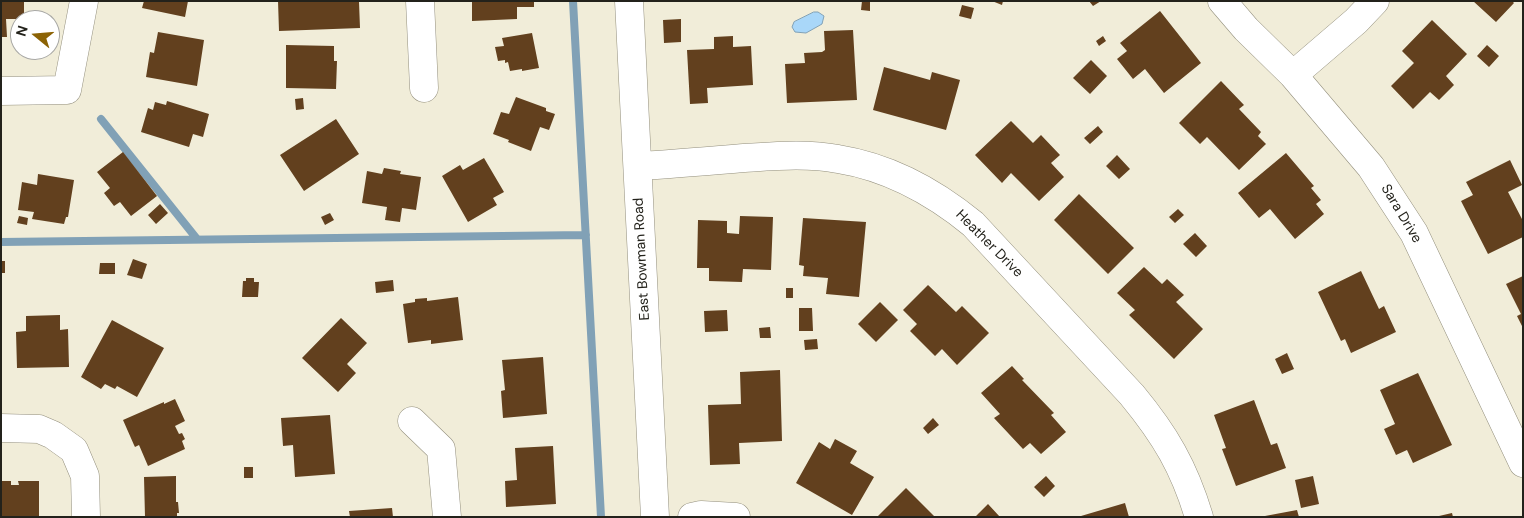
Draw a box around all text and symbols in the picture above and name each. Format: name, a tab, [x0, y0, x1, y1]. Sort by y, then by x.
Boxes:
north arrow	[10, 10, 60, 60]
text: N	[12, 23, 32, 38]
street label: Sara Drive	[1377, 182, 1425, 246]
street label: East Bowman Road	[630, 197, 654, 321]
street label: Heather Drive	[952, 207, 1026, 281]

